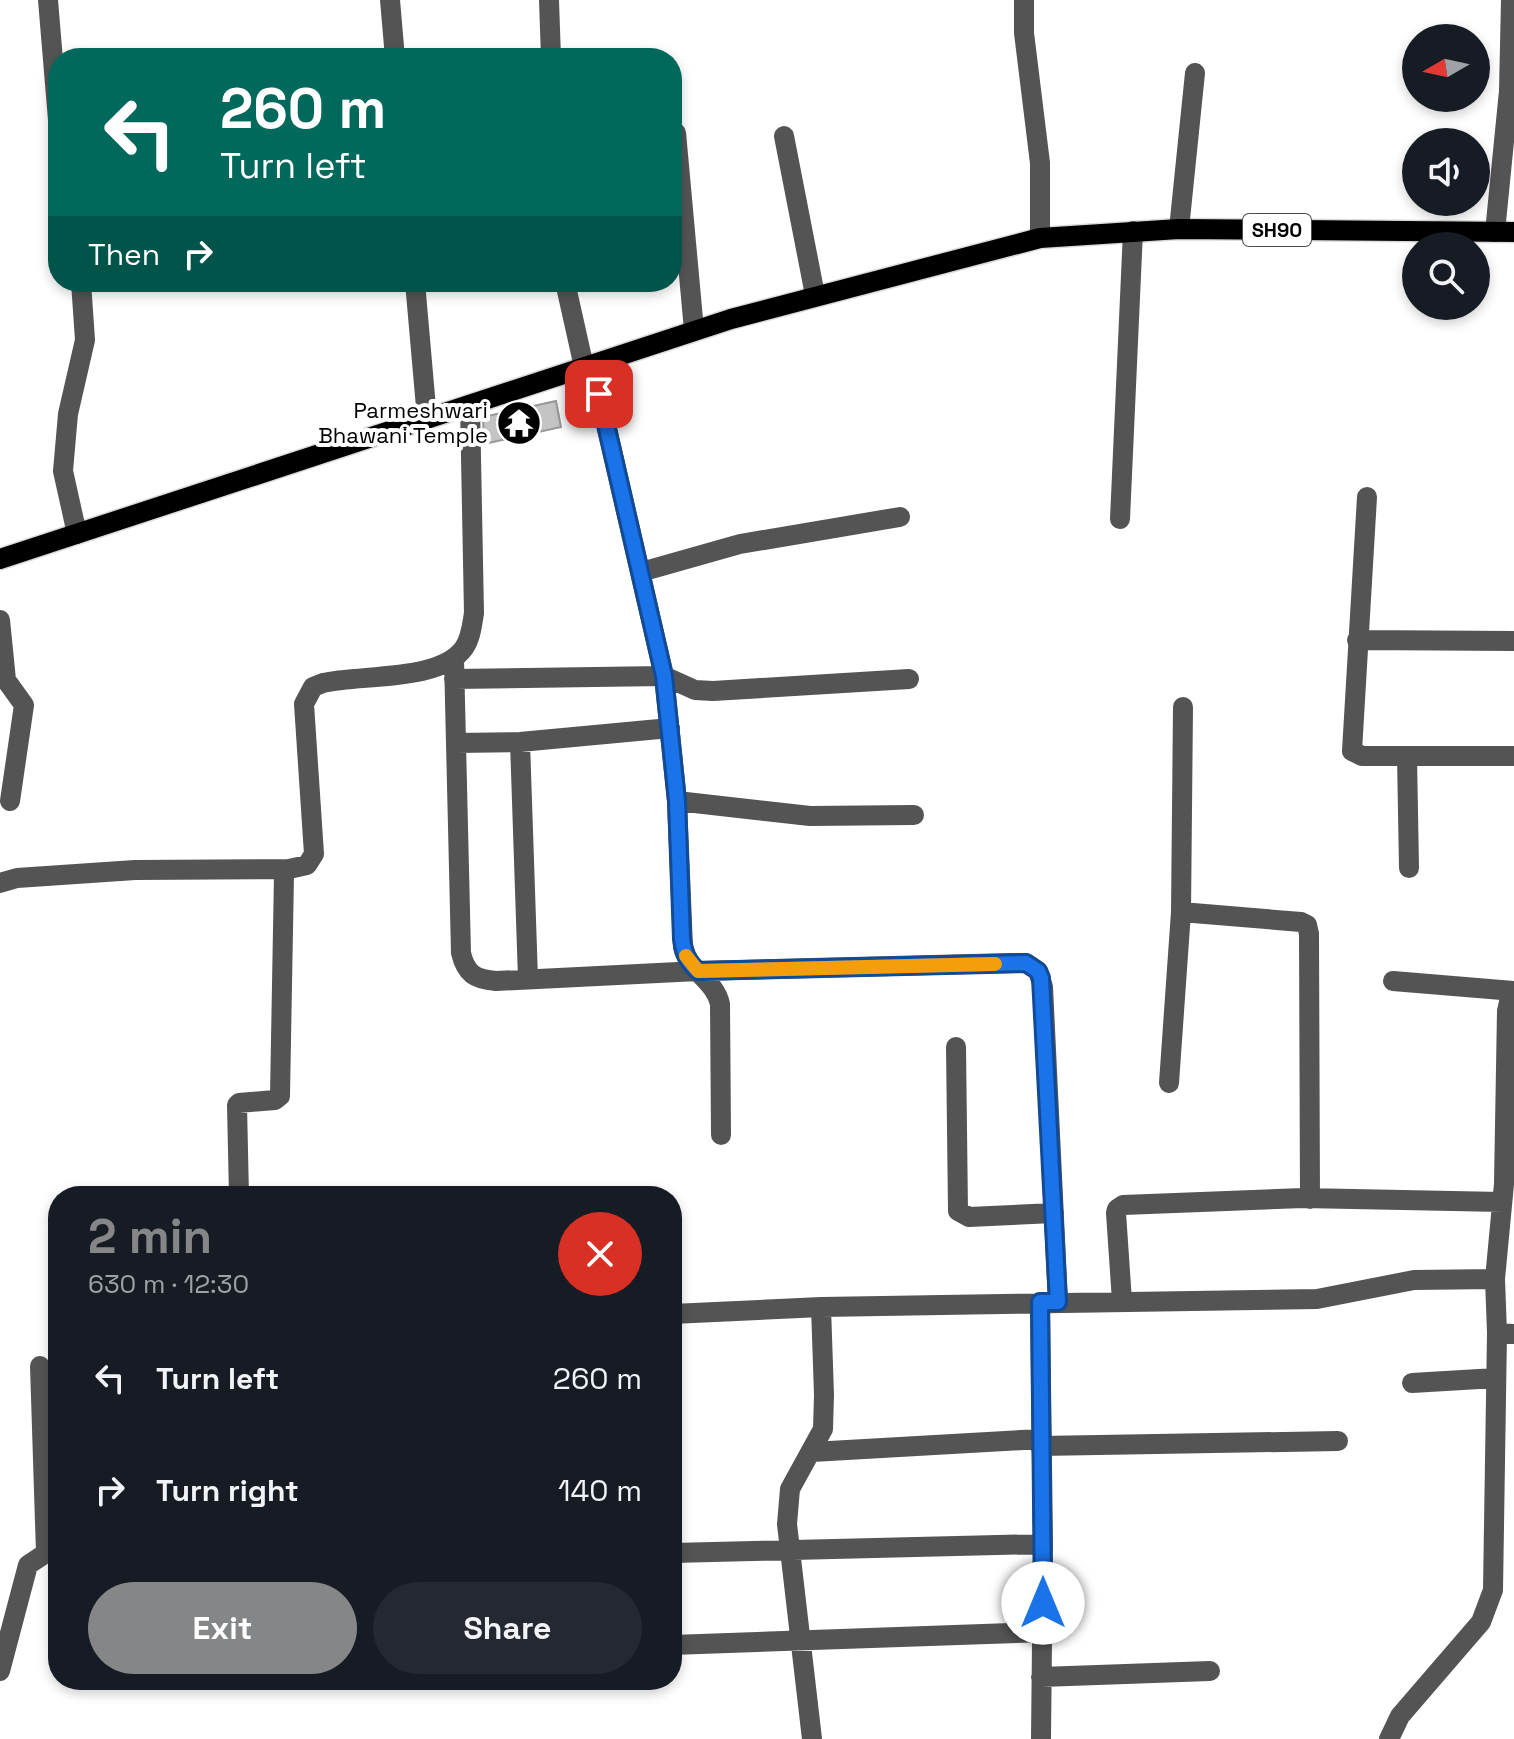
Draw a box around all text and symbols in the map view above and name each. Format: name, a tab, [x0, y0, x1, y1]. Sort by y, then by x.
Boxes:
north arrow	[1402, 24, 1490, 112]
map controls	[1402, 24, 1490, 320]
text: 260 m	[220, 73, 386, 144]
icon: left	[88, 80, 192, 184]
button: sound	[1402, 128, 1490, 216]
text: Turn left	[220, 143, 367, 189]
road number: SH90	[1243, 214, 1311, 246]
icon: right	[176, 232, 220, 276]
button: search	[1402, 232, 1490, 320]
text: Then	[88, 235, 160, 274]
pin	[565, 360, 633, 428]
icon: arrive	[577, 372, 621, 416]
place label: Parmeshwari Bhawani Temple	[318, 396, 488, 449]
temple icon: Parmeshwari Bhawani Temple	[495, 399, 543, 447]
text: 2 min	[88, 1206, 212, 1267]
button: close	[558, 1212, 642, 1296]
text: 630 m · 12:30	[88, 1267, 249, 1301]
icon: left	[88, 1356, 132, 1400]
text: Turn left	[156, 1359, 279, 1398]
text: 260 m	[553, 1359, 642, 1398]
icon: right	[88, 1468, 132, 1512]
text: Turn right	[156, 1471, 299, 1510]
text: 140 m	[558, 1471, 642, 1510]
position arrow	[1001, 1561, 1085, 1645]
button: Exit	[88, 1582, 357, 1674]
button: Share	[373, 1582, 642, 1674]

